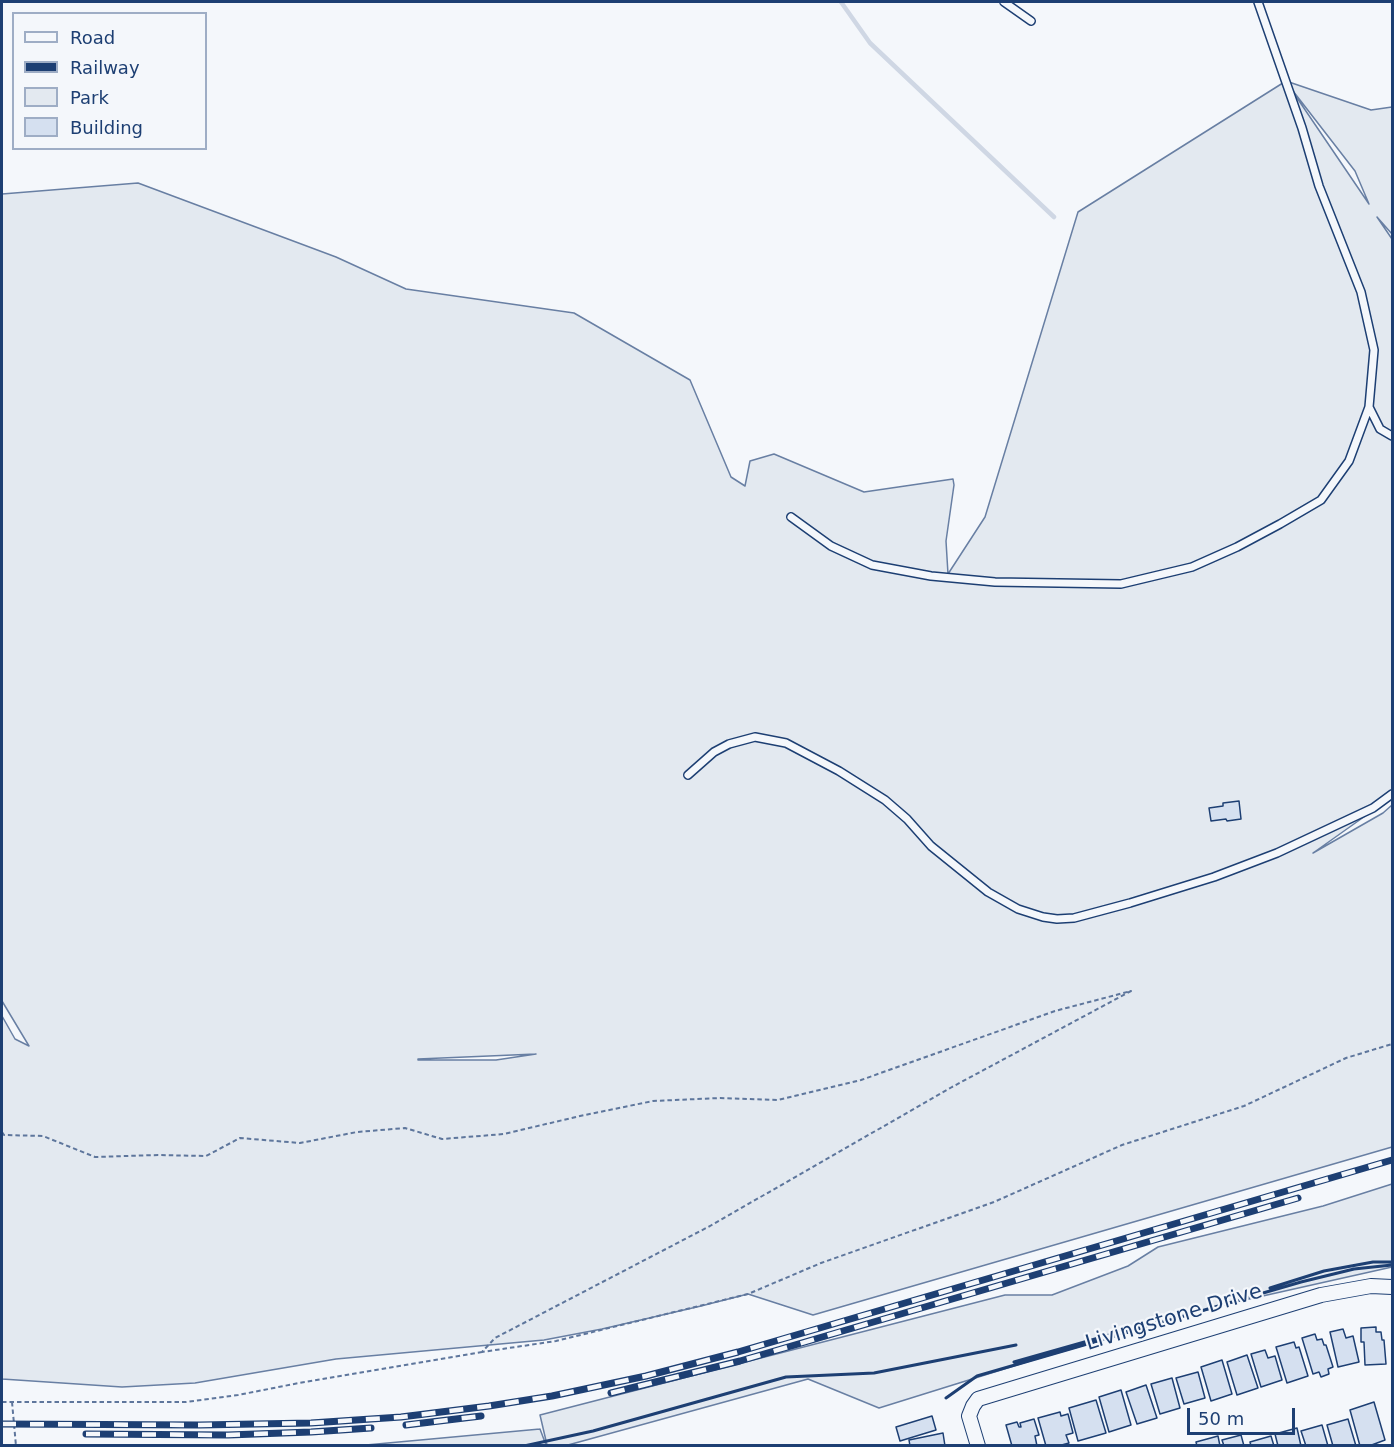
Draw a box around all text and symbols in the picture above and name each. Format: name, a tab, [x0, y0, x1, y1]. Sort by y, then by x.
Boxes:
legend	[12, 12, 207, 150]
text: Road	[70, 27, 115, 48]
text: Railway	[70, 57, 140, 78]
text: Park	[70, 87, 109, 108]
text: Building	[70, 117, 143, 138]
street label: Livingstone Drive	[1083, 1279, 1265, 1357]
scale bar	[1190, 1396, 1298, 1434]
text: 50 m	[1198, 1408, 1244, 1429]

